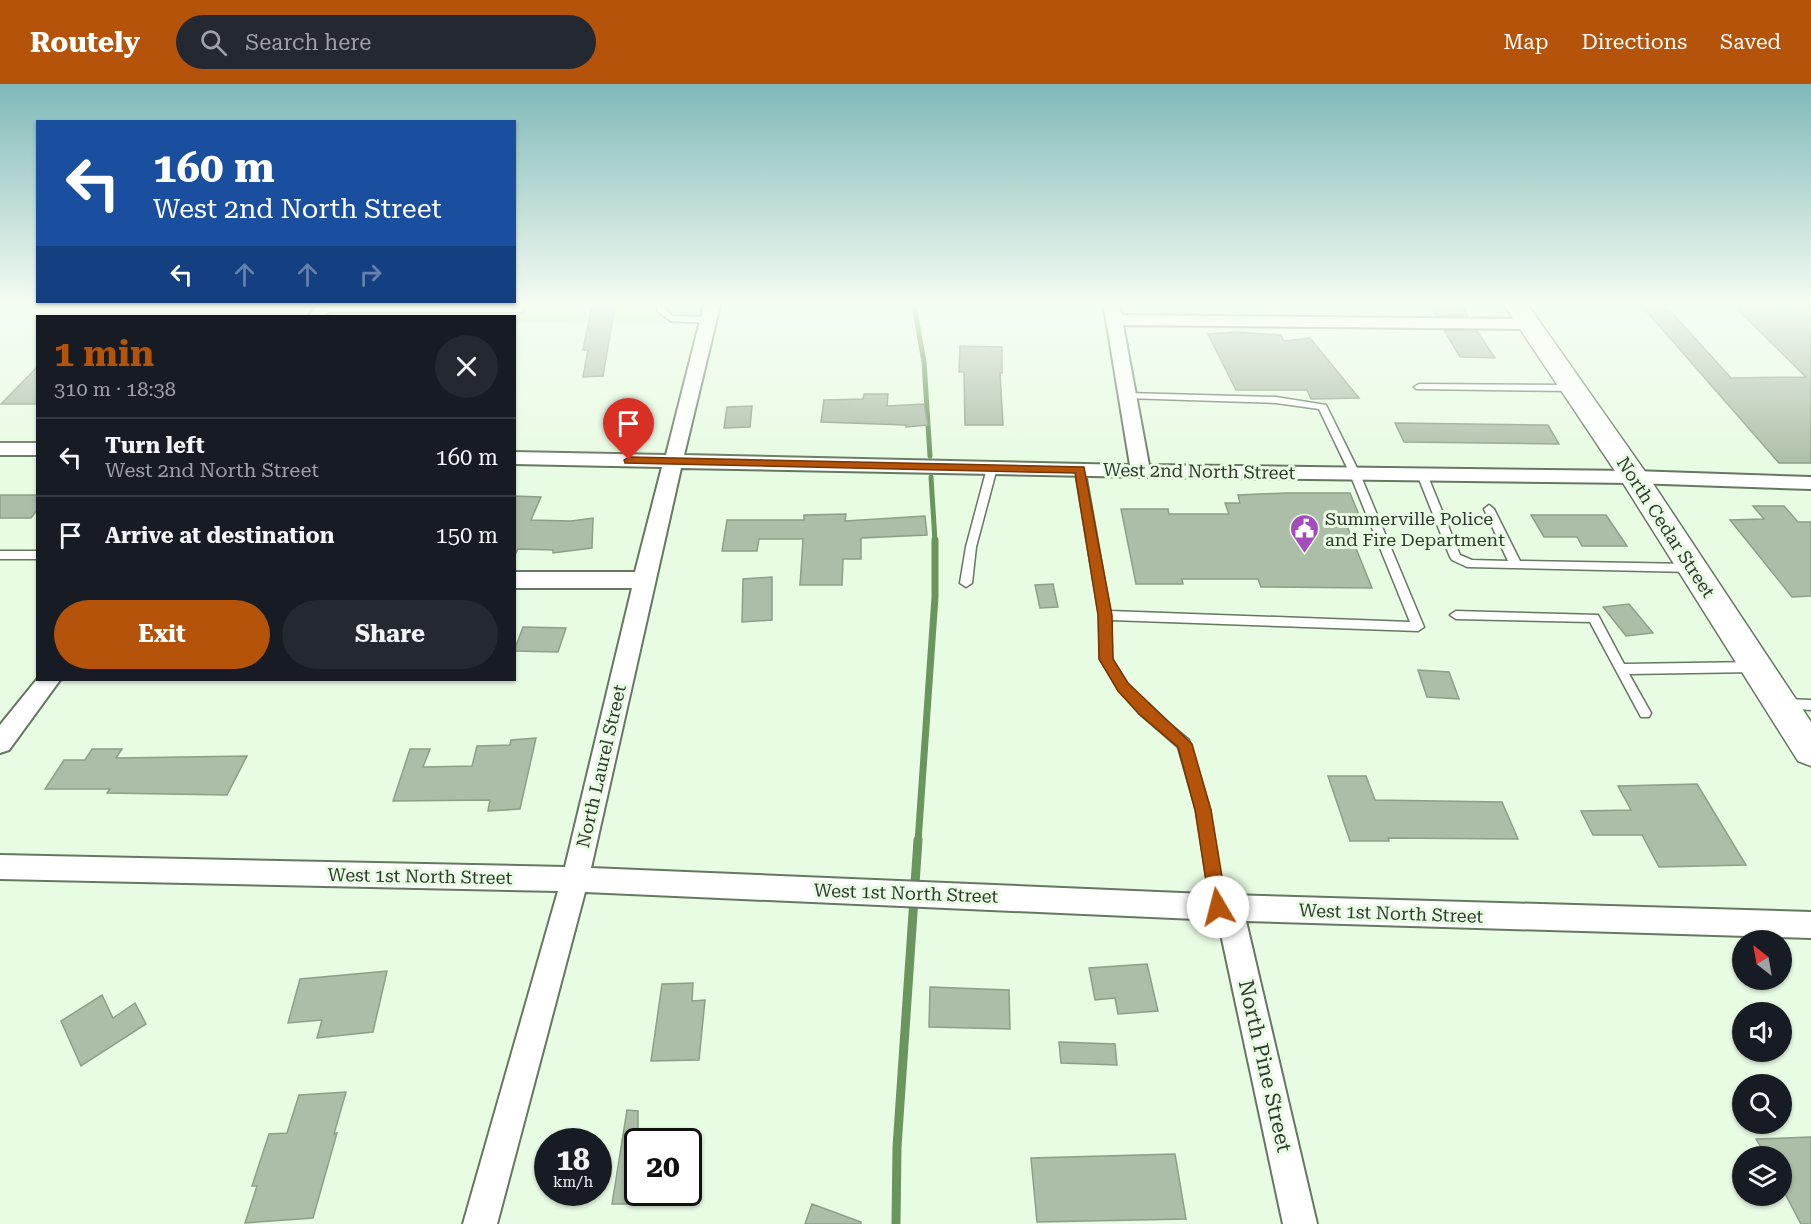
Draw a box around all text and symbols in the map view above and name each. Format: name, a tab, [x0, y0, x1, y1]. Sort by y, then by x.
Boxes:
search box	[176, 15, 596, 69]
text: Routely	[30, 26, 140, 59]
icon: search	[197, 26, 230, 59]
text: Search here	[245, 30, 371, 55]
text: Map	[1504, 30, 1548, 54]
text: Directions	[1581, 30, 1687, 54]
text: Saved	[1720, 30, 1781, 54]
text: 160 m	[153, 143, 275, 192]
icon: left	[54, 144, 132, 222]
text: West 2nd North Street	[153, 193, 442, 225]
icon: left	[165, 258, 198, 291]
icon: ahead	[228, 258, 261, 291]
icon: ahead	[291, 258, 324, 291]
icon: right	[354, 258, 387, 291]
text: 1 min	[54, 333, 154, 375]
button: close	[435, 335, 498, 398]
text: 310 m · 18:38	[54, 377, 176, 401]
pin	[603, 398, 654, 460]
icon: arrive	[612, 407, 645, 440]
text: Turn left	[105, 433, 205, 458]
icon: left	[54, 441, 87, 474]
text: 160 m	[435, 445, 498, 470]
street label: North Cedar Street	[1613, 453, 1720, 602]
text: West 2nd North Street	[105, 458, 319, 482]
street label: West 2nd North Street	[1103, 459, 1296, 483]
place label: Summerville Police and Fire Department	[1325, 508, 1505, 550]
public building icon: Summerville Police and Fire Department	[1288, 512, 1320, 554]
icon: arrive	[54, 519, 87, 552]
text: Arrive at destination	[105, 523, 334, 548]
text: 150 m	[435, 523, 498, 548]
button: Exit	[54, 600, 270, 669]
button: Share	[282, 600, 498, 669]
street label: North Laurel Street	[572, 682, 630, 850]
street label: West 1st North Street	[328, 864, 513, 888]
position arrow	[1186, 875, 1250, 939]
street label: West 1st North Street	[813, 879, 999, 907]
street label: West 1st North Street	[1298, 899, 1484, 927]
north arrow	[1732, 930, 1792, 990]
map controls	[1732, 930, 1792, 1206]
street label: North Pine Street	[1234, 978, 1297, 1155]
button: sound	[1732, 1002, 1792, 1062]
button: search	[1732, 1074, 1792, 1134]
speed limit sign: 20	[624, 1128, 702, 1206]
text: 18	[556, 1142, 590, 1177]
button: layers	[1732, 1146, 1792, 1206]
text: km/h	[553, 1173, 593, 1191]

